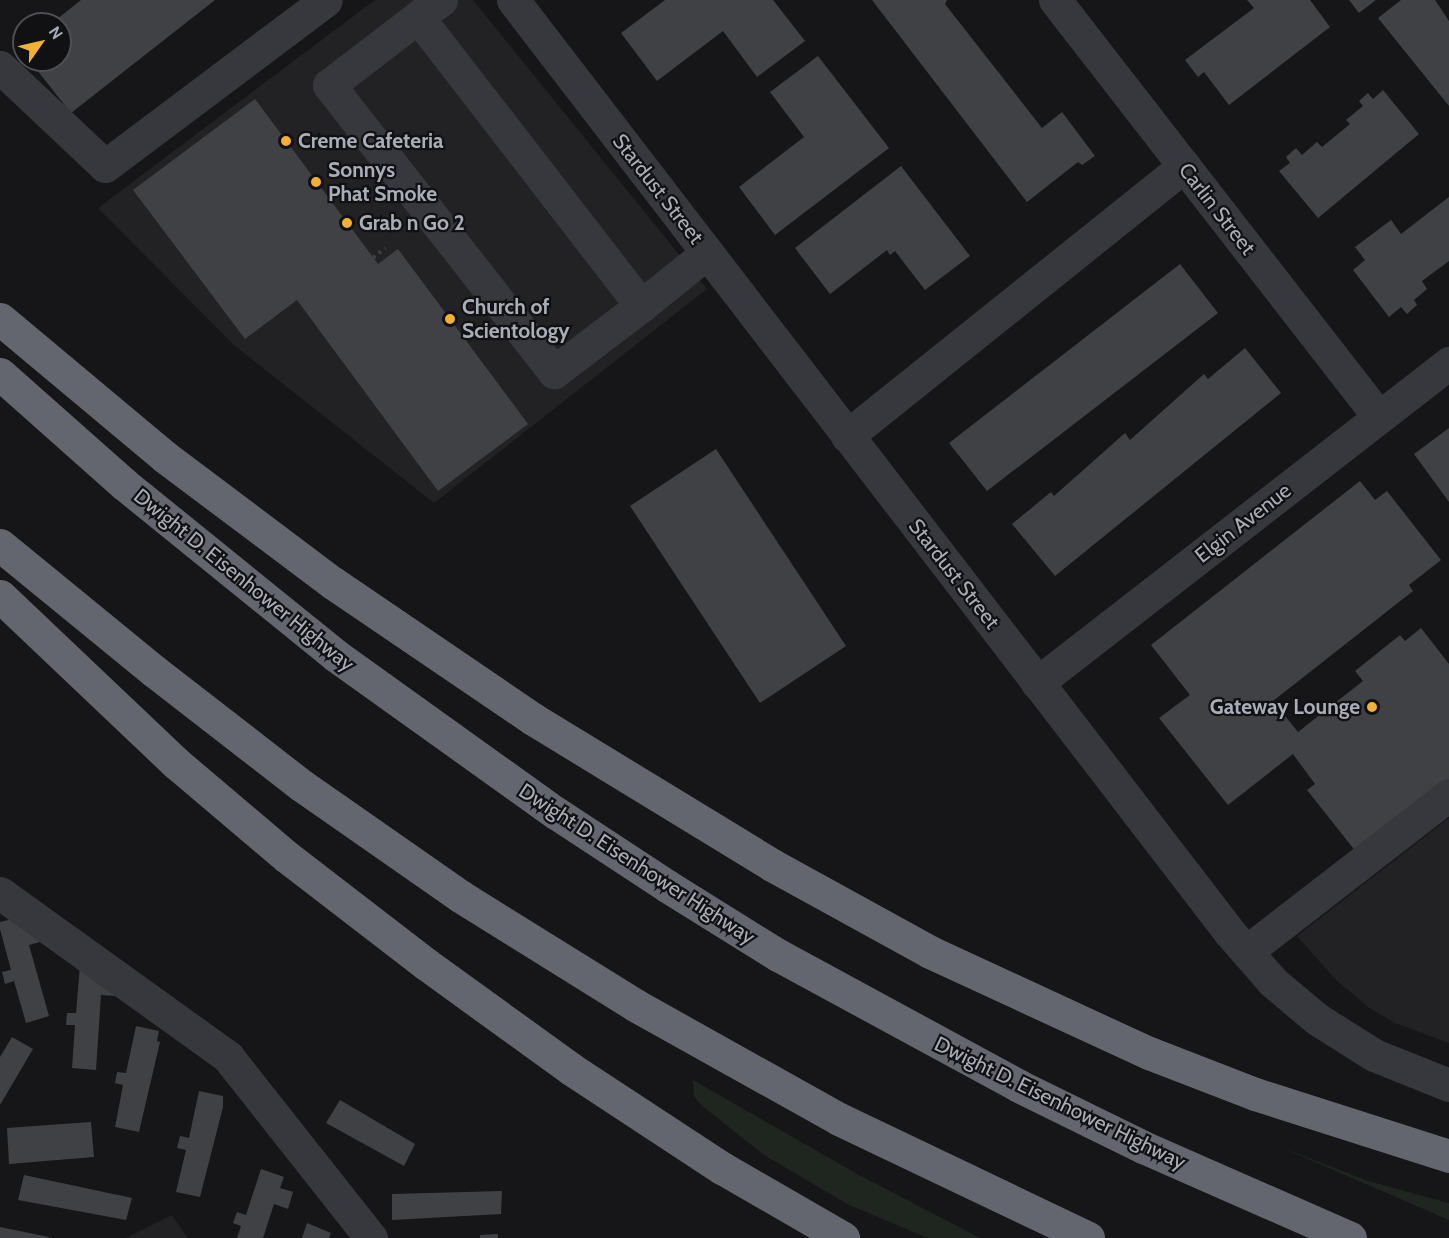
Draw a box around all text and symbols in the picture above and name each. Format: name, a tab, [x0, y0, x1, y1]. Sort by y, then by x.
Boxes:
north arrow	[12, 12, 72, 72]
text: N	[45, 23, 67, 43]
place label: Creme Cafeteria	[298, 128, 444, 154]
street label: Stardust Street	[607, 129, 709, 249]
marker: Creme Cafeteria	[279, 134, 293, 148]
place label: Sonnys Phat Smoke	[328, 157, 437, 207]
street label: Carlin Street	[1173, 158, 1261, 260]
marker: Sonnys Phat Smoke	[309, 175, 323, 189]
place label: Grab n Go 2	[359, 210, 465, 236]
marker: Grab n Go 2	[340, 216, 354, 230]
place label: Church of Scientology	[462, 294, 569, 344]
marker: Church of Scientology	[443, 312, 457, 326]
street label: Elgin Avenue	[1190, 478, 1296, 568]
street label: Dwight D. Eisenhower Highway	[129, 483, 359, 677]
street label: Stardust Street	[903, 514, 1005, 634]
place label: Gateway Lounge	[1210, 694, 1360, 720]
marker: Gateway Lounge	[1365, 700, 1379, 714]
street label: Dwight D. Eisenhower Highway	[514, 778, 760, 950]
street label: Dwight D. Eisenhower Highway	[930, 1031, 1190, 1175]

